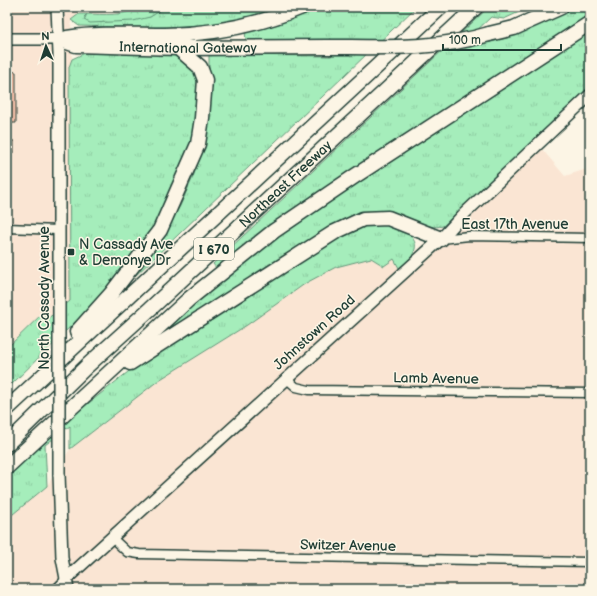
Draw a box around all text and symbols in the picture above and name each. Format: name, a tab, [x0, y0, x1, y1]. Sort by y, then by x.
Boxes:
north arrow	[26, 26, 66, 66]
scale bar	[443, 26, 561, 52]
text: N	[41, 30, 50, 43]
text: 100 m	[449, 33, 481, 48]
street label: International Gateway	[119, 38, 258, 57]
street label: Northeast Freeway	[236, 136, 336, 231]
street label: East 17th Avenue	[461, 216, 569, 233]
street label: North Cassady Avenue	[36, 226, 53, 370]
place label: N Cassady Ave & Demonye Dr	[79, 236, 173, 269]
road number: I 670	[194, 238, 234, 260]
marker: N Cassady Ave & Demonye Dr	[66, 247, 76, 257]
street label: Johnstown Road	[270, 291, 359, 374]
street label: Lamb Avenue	[393, 369, 479, 388]
street label: Switzer Avenue	[300, 536, 396, 555]

